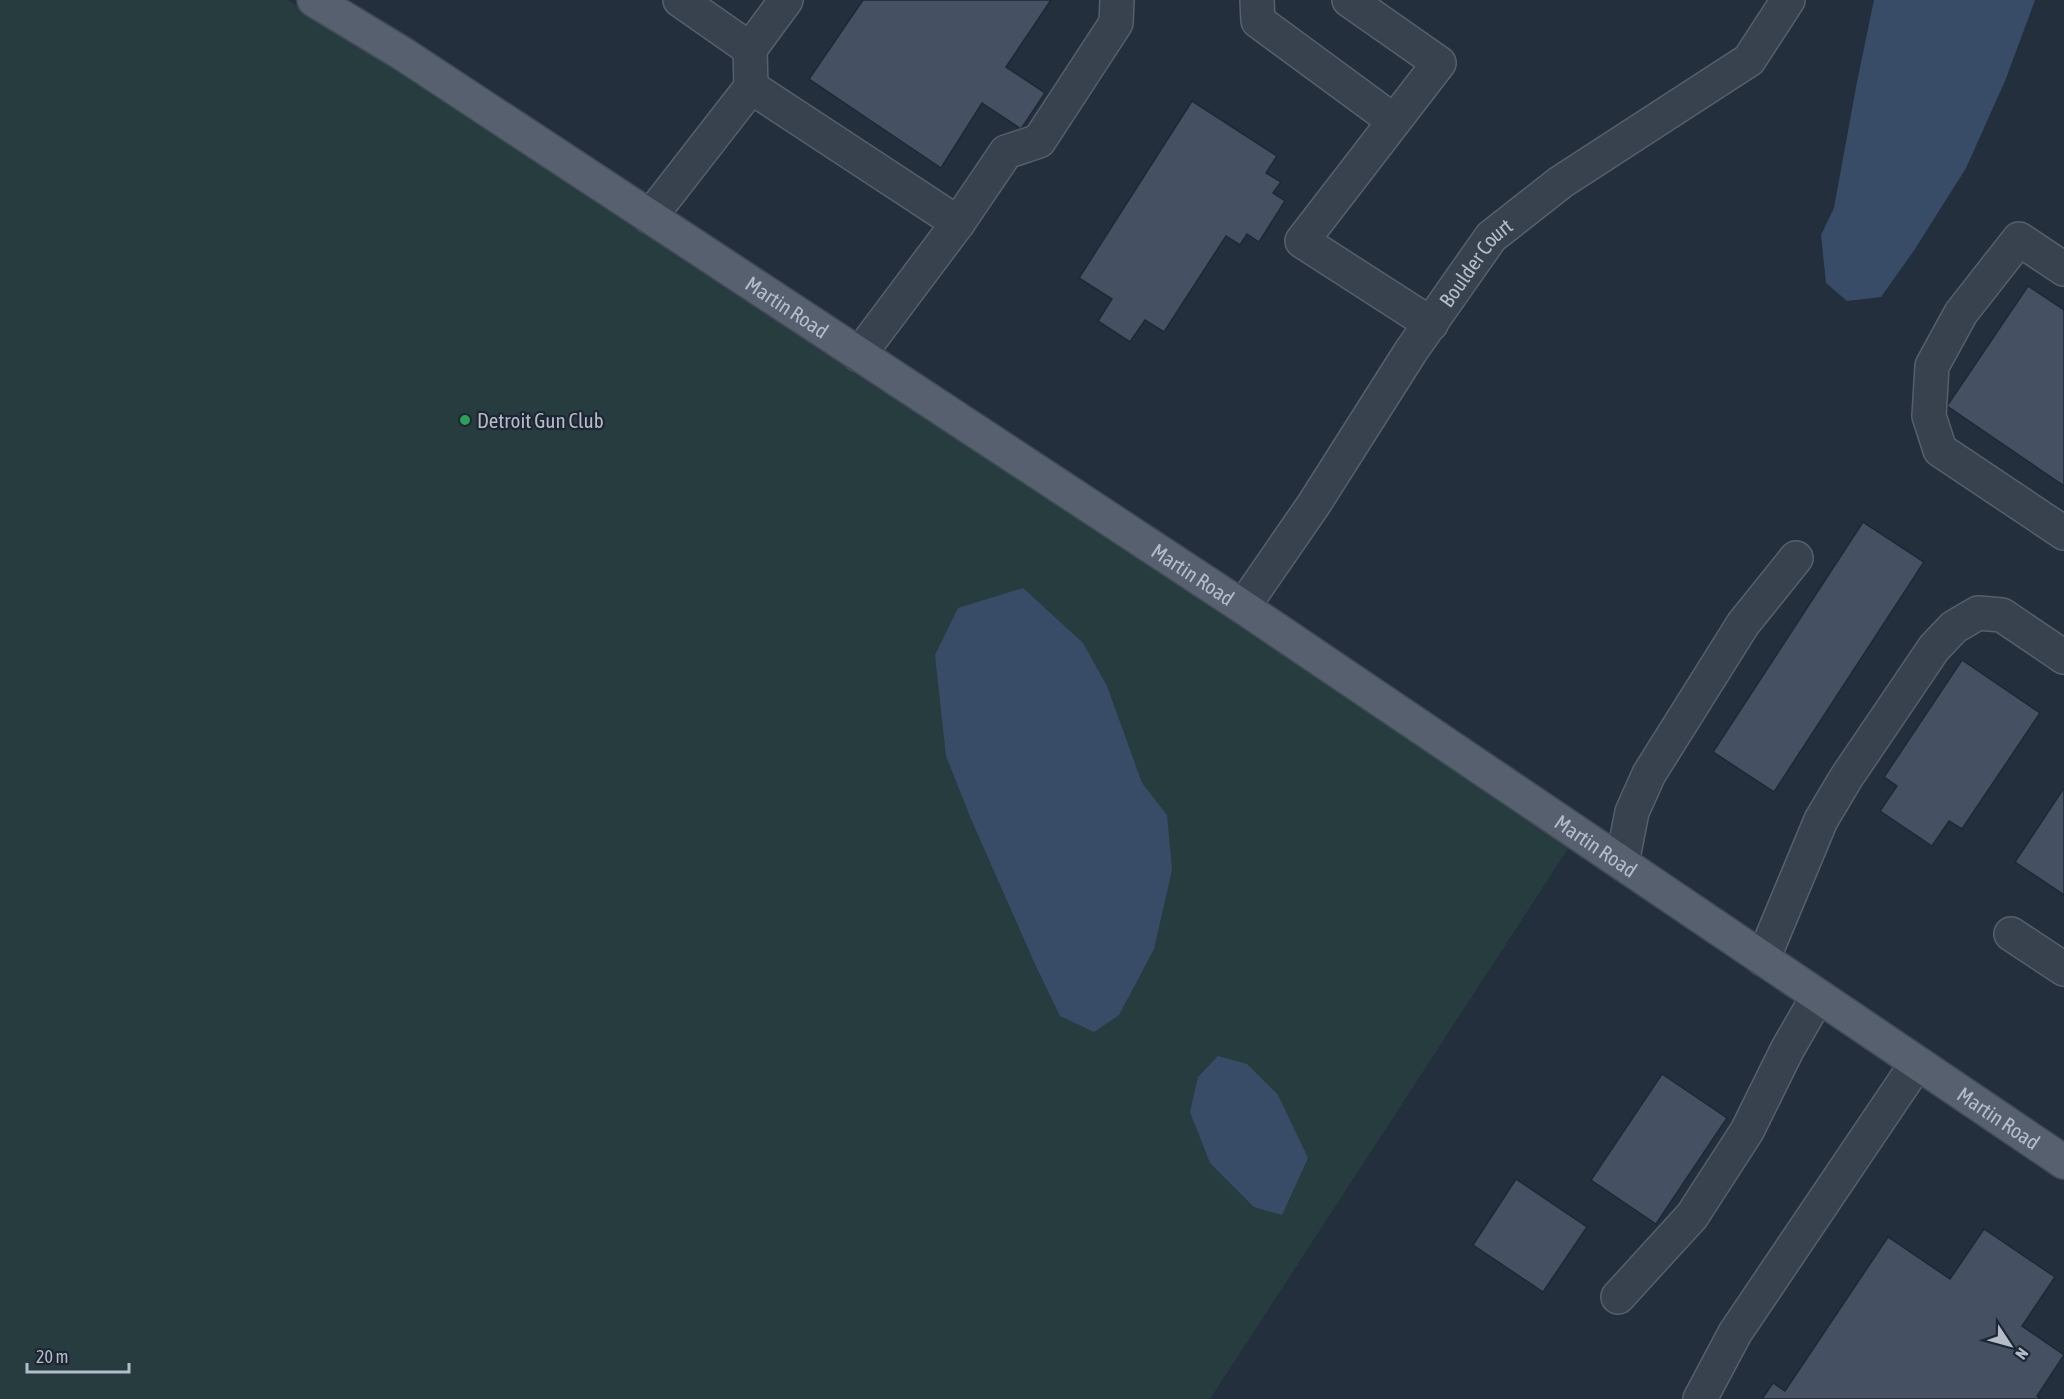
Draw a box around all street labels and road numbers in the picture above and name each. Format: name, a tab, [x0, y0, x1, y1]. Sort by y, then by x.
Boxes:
street label: Boulder Court	[1434, 213, 1517, 311]
street label: Martin Road	[741, 271, 833, 343]
street label: Martin Road	[1147, 538, 1239, 610]
street label: Martin Road	[1550, 809, 1642, 882]
street label: Martin Road	[1953, 1082, 2044, 1154]

